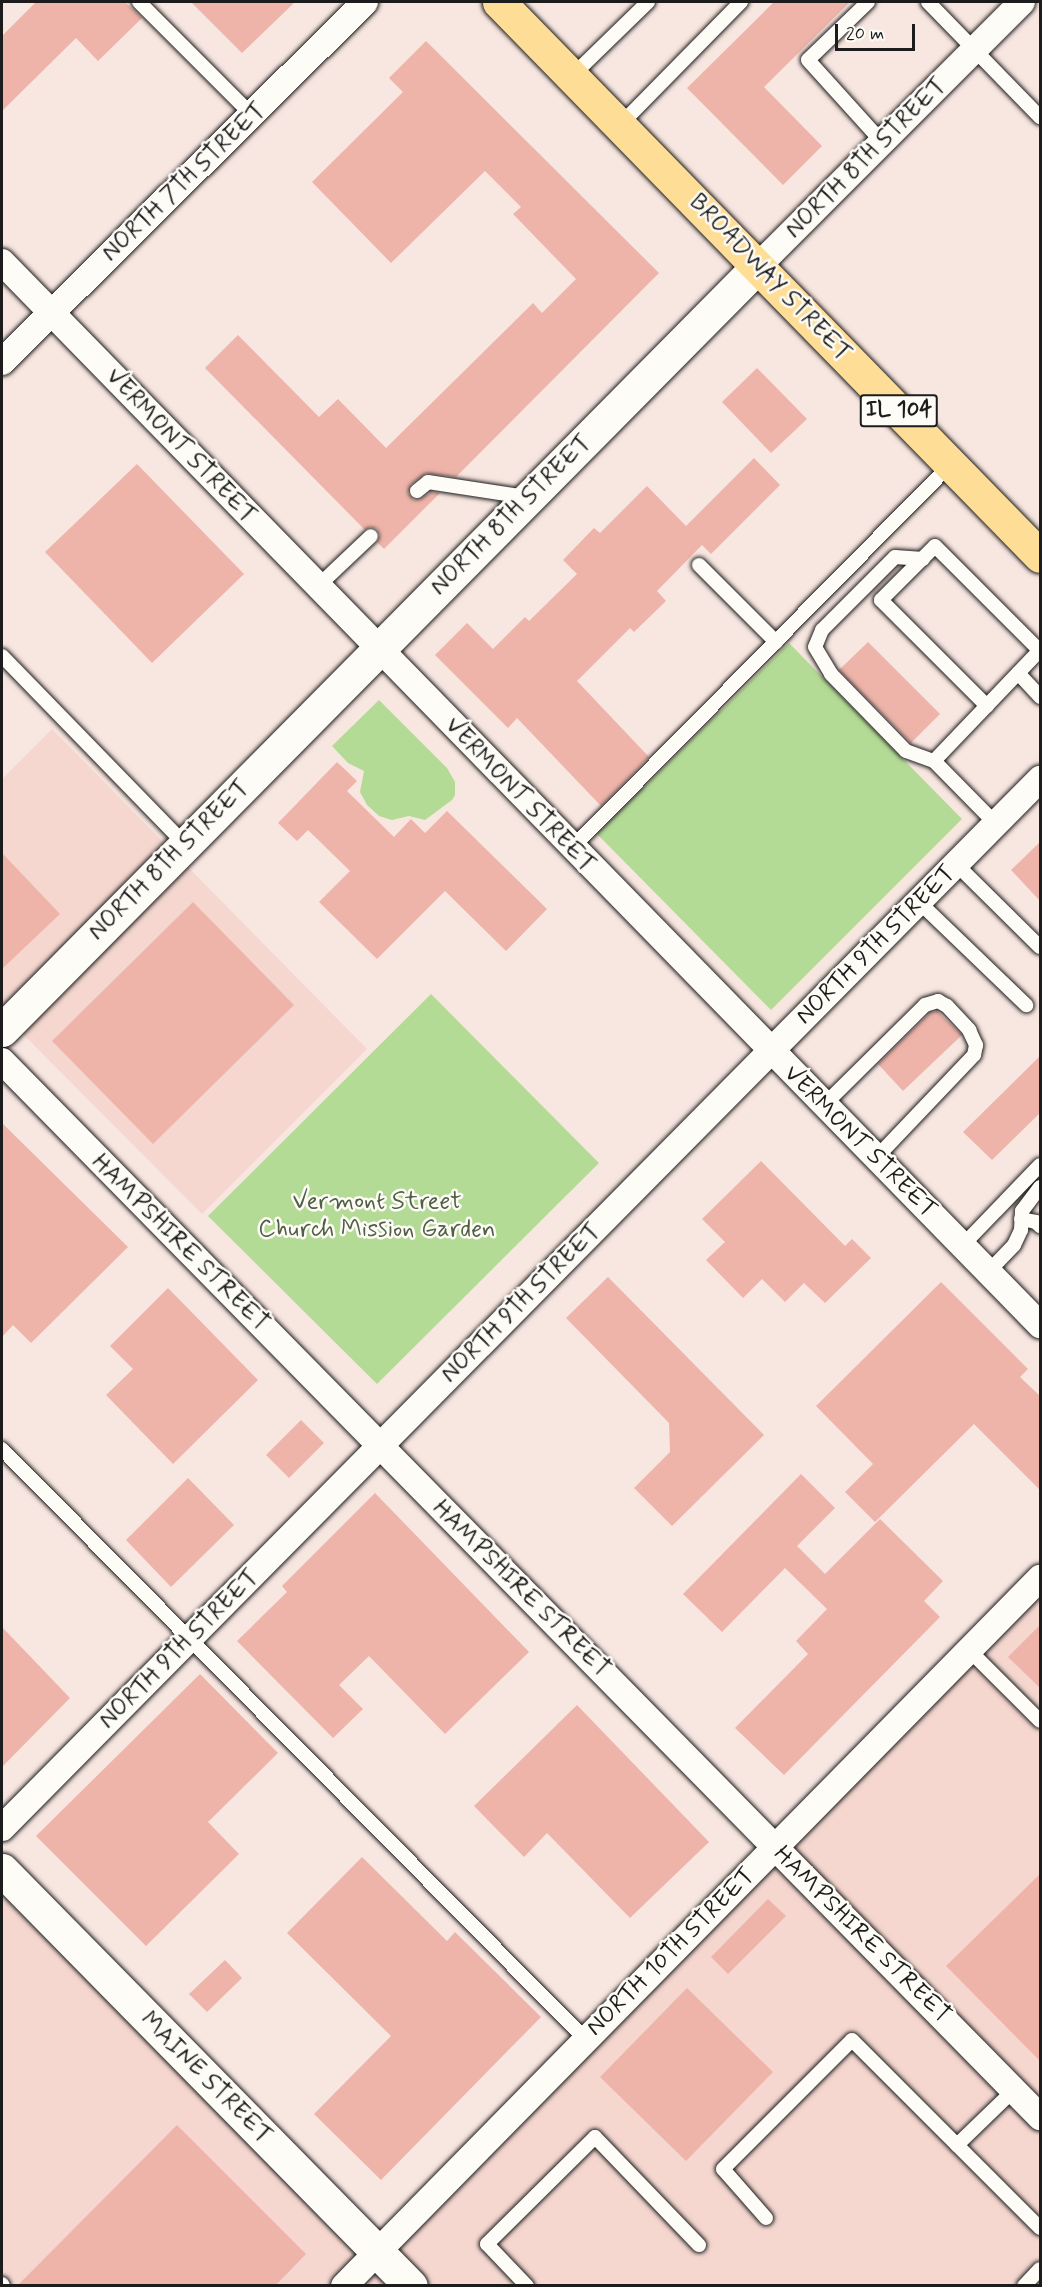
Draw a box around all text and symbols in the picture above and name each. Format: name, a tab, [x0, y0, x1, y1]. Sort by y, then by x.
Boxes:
scale bar	[838, 12, 918, 50]
text: 20 m	[846, 22, 884, 46]
street label: NORTH 8TH STREET	[779, 71, 953, 245]
street label: NORTH 7TH STREET	[95, 95, 273, 269]
street label: BROADWAY STREET	[682, 187, 858, 369]
street label: VERMONT STREET	[99, 361, 263, 531]
road number: IL 104	[858, 392, 940, 430]
street label: NORTH 8TH STREET	[424, 428, 598, 602]
street label: VERMONT STREET	[438, 710, 602, 880]
street label: NORTH 8TH STREET	[82, 773, 256, 947]
street label: NORTH 9TH STREET	[789, 858, 963, 1032]
street label: VERMONT STREET	[776, 1058, 944, 1226]
street label: HAMPSHIRE STREET	[85, 1148, 275, 1338]
park label: Vermont Street Church Mission Garden	[260, 1188, 494, 1244]
street label: NORTH 9TH STREET	[434, 1216, 608, 1390]
street label: HAMPSHIRE STREET	[426, 1494, 616, 1684]
street label: NORTH 9TH STREET	[92, 1562, 266, 1736]
street label: HAMPSHIRE STREET	[767, 1840, 957, 2030]
street label: NORTH 10TH STREET	[580, 1861, 762, 2043]
street label: MAINE STREET	[133, 2005, 279, 2151]

